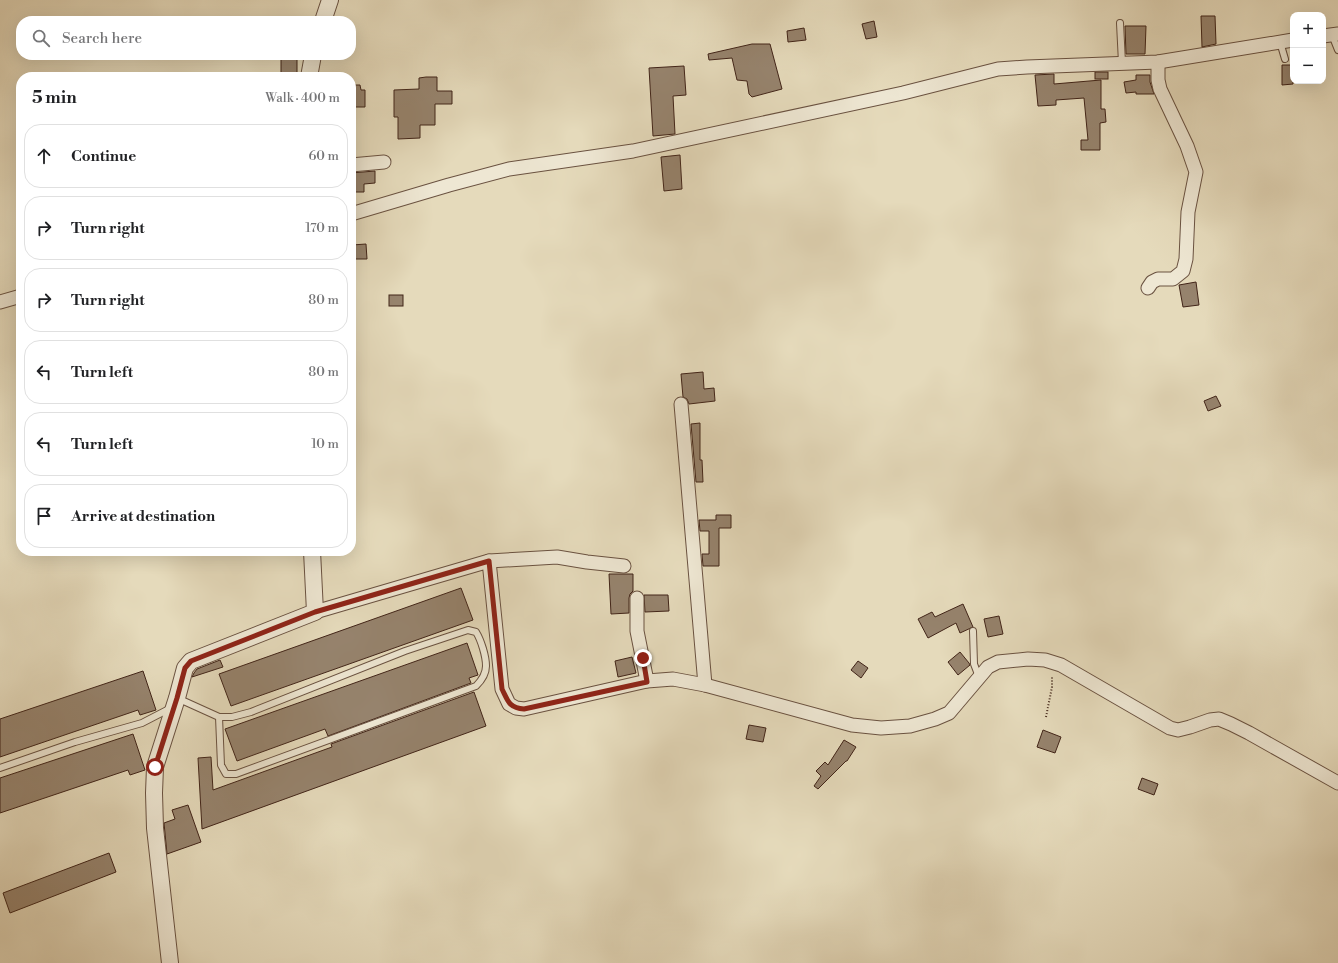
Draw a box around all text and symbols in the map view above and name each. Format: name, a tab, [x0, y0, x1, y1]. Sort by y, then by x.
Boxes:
map controls	[1290, 12, 1326, 84]
button: +	[1290, 12, 1326, 48]
search box	[16, 16, 356, 60]
icon: search	[30, 27, 52, 49]
text: Search here	[62, 29, 142, 48]
button: −	[1290, 48, 1326, 84]
text: 5 min	[32, 87, 77, 109]
text: Walk · 400 m	[265, 90, 340, 106]
icon: ahead	[33, 145, 55, 167]
text: Continue	[71, 147, 136, 166]
text: 60 m	[308, 148, 339, 164]
icon: right	[33, 217, 55, 239]
text: Turn right	[71, 219, 145, 238]
text: 170 m	[305, 220, 339, 236]
icon: right	[33, 289, 55, 311]
text: Turn right	[71, 291, 145, 310]
text: 80 m	[308, 292, 339, 308]
icon: left	[33, 361, 55, 383]
text: Turn left	[71, 363, 133, 382]
text: 80 m	[308, 364, 339, 380]
icon: left	[33, 433, 55, 455]
text: Turn left	[71, 435, 133, 454]
text: 10 m	[311, 436, 339, 452]
icon: arrive	[33, 505, 55, 527]
text: Arrive at destination	[71, 507, 215, 526]
route end	[634, 649, 652, 667]
route start	[146, 758, 164, 776]

